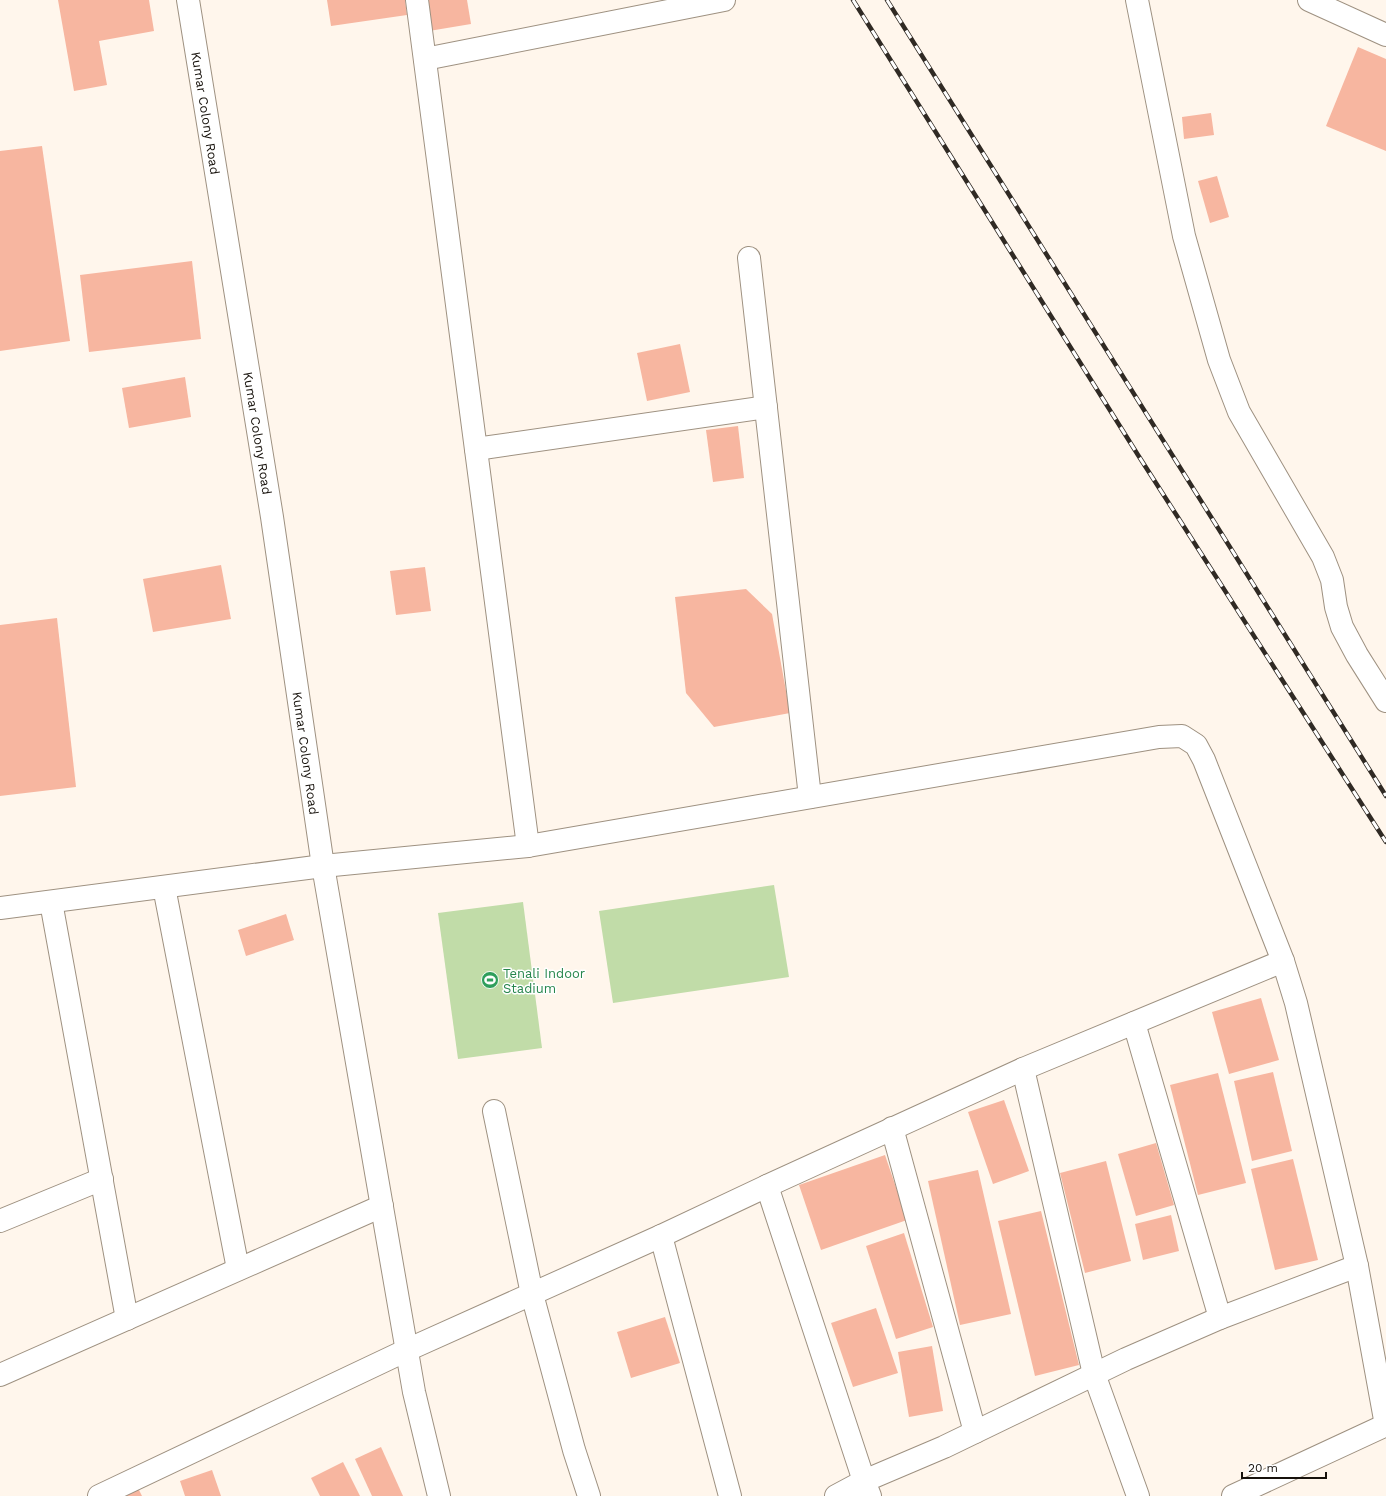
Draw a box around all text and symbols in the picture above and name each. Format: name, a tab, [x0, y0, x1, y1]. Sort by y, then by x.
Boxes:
street label: Kumar Colony Road	[188, 51, 223, 176]
street label: Kumar Colony Road	[240, 371, 275, 496]
street label: Kumar Colony Road	[289, 690, 322, 816]
place label: Tenali Indoor Stadium	[503, 966, 585, 996]
sports icon: Tenali Indoor Stadium	[480, 970, 500, 990]
scale bar	[1242, 1454, 1326, 1480]
text: 20 m	[1248, 1461, 1278, 1475]

